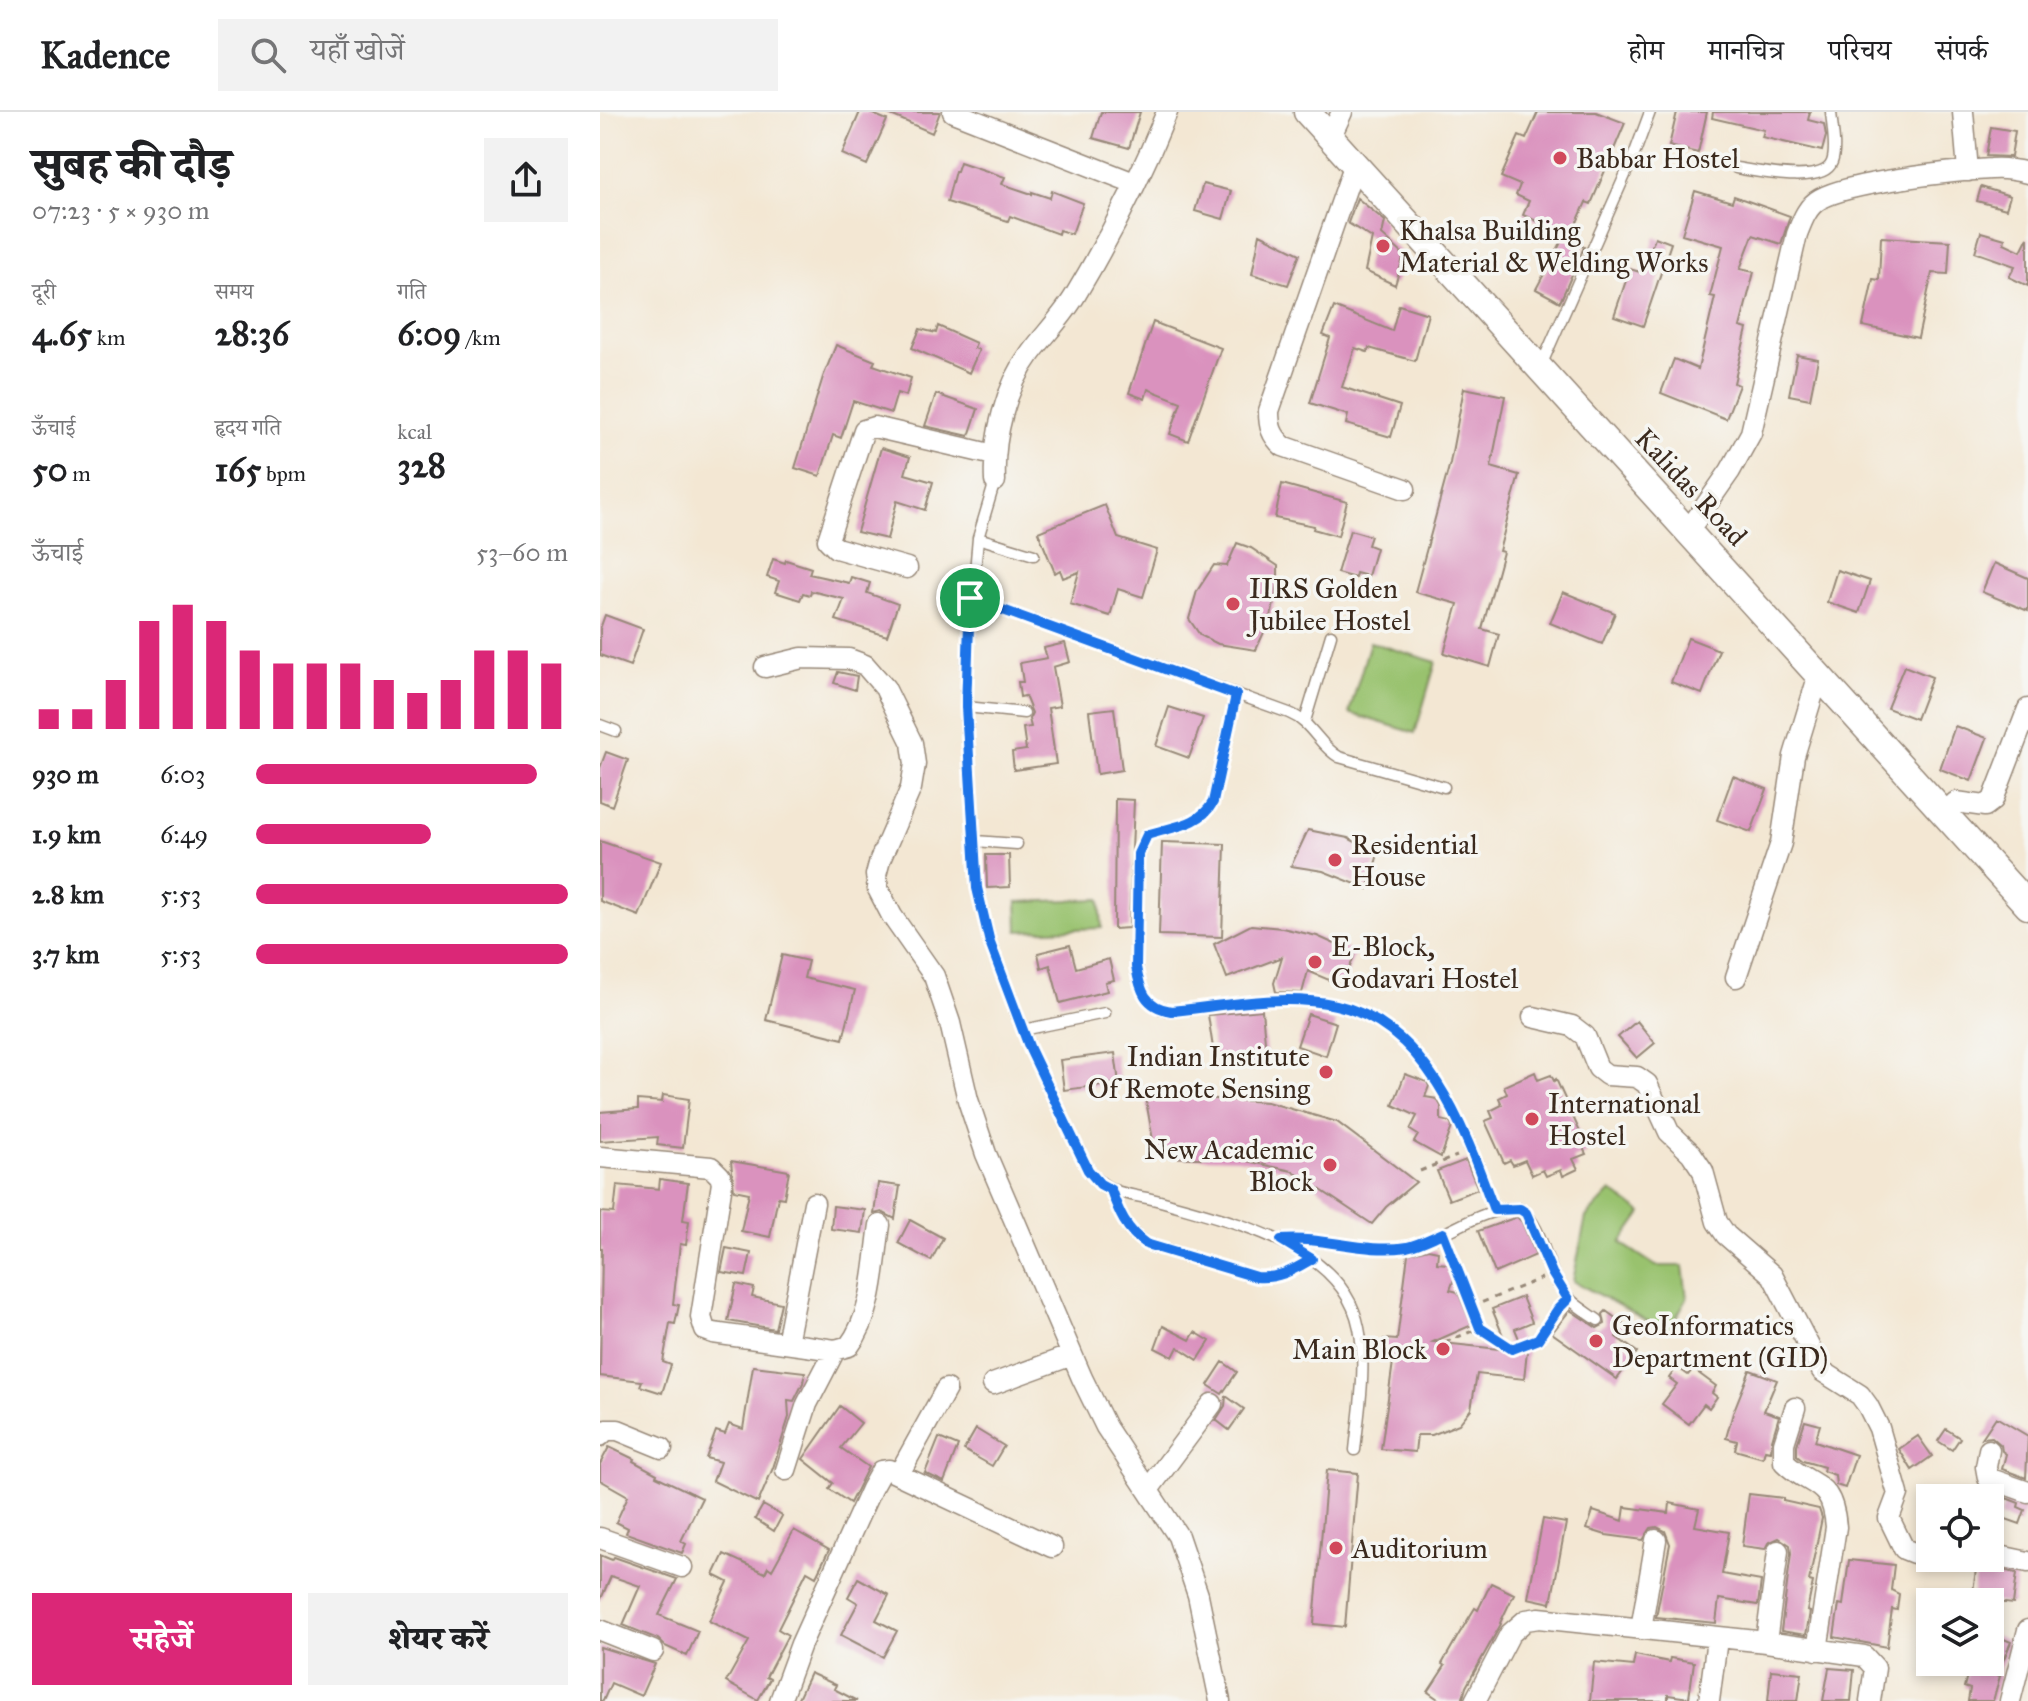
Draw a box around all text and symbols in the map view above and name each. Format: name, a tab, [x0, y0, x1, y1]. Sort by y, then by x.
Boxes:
search box	[218, 19, 778, 91]
text: Kadence	[40, 32, 170, 78]
text: यहाँ खोजें	[310, 32, 405, 68]
icon: search	[246, 33, 290, 77]
text: होम	[1628, 33, 1664, 68]
text: मानचित्र	[1708, 33, 1784, 68]
text: परिचय	[1828, 33, 1891, 68]
text: संपर्क	[1935, 33, 1988, 68]
text: सुबह की दौड़	[32, 137, 231, 191]
button: share	[484, 138, 568, 222]
place label: Babbar Hostel	[1576, 141, 1740, 176]
marker: Babbar Hostel	[1551, 149, 1569, 167]
text: 07:23 · 5 × 930 m	[32, 194, 210, 226]
place label: Khalsa Building Material & Welding Works	[1399, 213, 1708, 280]
marker: Khalsa Building Material & Welding Works	[1374, 237, 1392, 255]
text: दूरी	[32, 278, 56, 305]
text: समय	[215, 278, 253, 305]
text: गति	[397, 278, 426, 305]
text: 4.65	[32, 313, 92, 354]
text: 28:36	[215, 313, 289, 354]
text: 6:09	[397, 313, 461, 354]
text: km	[92, 324, 125, 351]
text: /km	[461, 324, 501, 351]
text: ऊँचाई	[32, 414, 75, 441]
text: हृदय गति	[215, 414, 281, 441]
text: kcal	[397, 418, 432, 445]
street label: Kalidas Road	[1628, 421, 1754, 553]
text: 328	[397, 445, 446, 486]
text: 50	[32, 449, 68, 490]
text: 165	[215, 449, 261, 490]
text: m	[68, 460, 91, 487]
text: bpm	[261, 460, 306, 487]
text: ऊँचाई	[32, 536, 83, 568]
text: 53–60 m	[476, 536, 568, 568]
pin	[936, 564, 1004, 632]
place label: IIRS Golden Jubilee Hostel	[1246, 571, 1411, 638]
icon: arrive	[948, 576, 992, 620]
marker: IIRS Golden Jubilee Hostel	[1224, 595, 1242, 613]
text: 930 m	[32, 758, 99, 790]
text: 6:03	[160, 758, 205, 790]
text: 1.9 km	[32, 818, 101, 850]
text: 6:49	[160, 818, 208, 850]
place label: Residential House	[1351, 827, 1478, 894]
marker: Residential House	[1326, 851, 1344, 869]
text: 2.8 km	[32, 878, 104, 910]
text: 5:53	[160, 878, 201, 910]
place label: E-Block, Godavari Hostel	[1331, 929, 1519, 996]
text: 3.7 km	[32, 938, 100, 970]
text: 5:53	[160, 938, 201, 970]
marker: E-Block, Godavari Hostel	[1306, 953, 1324, 971]
place label: Indian Institute Of Remote Sensing	[1088, 1039, 1311, 1106]
marker: Indian Institute Of Remote Sensing	[1317, 1063, 1335, 1081]
place label: International Hostel	[1548, 1086, 1701, 1153]
marker: International Hostel	[1523, 1110, 1541, 1128]
place label: New Academic Block	[1144, 1132, 1314, 1199]
marker: New Academic Block	[1321, 1156, 1339, 1174]
place label: GeoInformatics Department (GID)	[1612, 1308, 1828, 1375]
place label: Main Block	[1292, 1332, 1427, 1367]
marker: GeoInformatics Department (GID)	[1587, 1332, 1605, 1350]
marker: Main Block	[1434, 1340, 1452, 1358]
map controls	[1916, 1484, 2004, 1676]
button: locate	[1916, 1484, 2004, 1572]
place label: Auditorium	[1351, 1531, 1488, 1566]
marker: Auditorium	[1327, 1539, 1345, 1557]
button: layers	[1916, 1588, 2004, 1676]
button: सहेजें	[32, 1593, 292, 1685]
button: शेयर करें	[308, 1593, 568, 1685]

